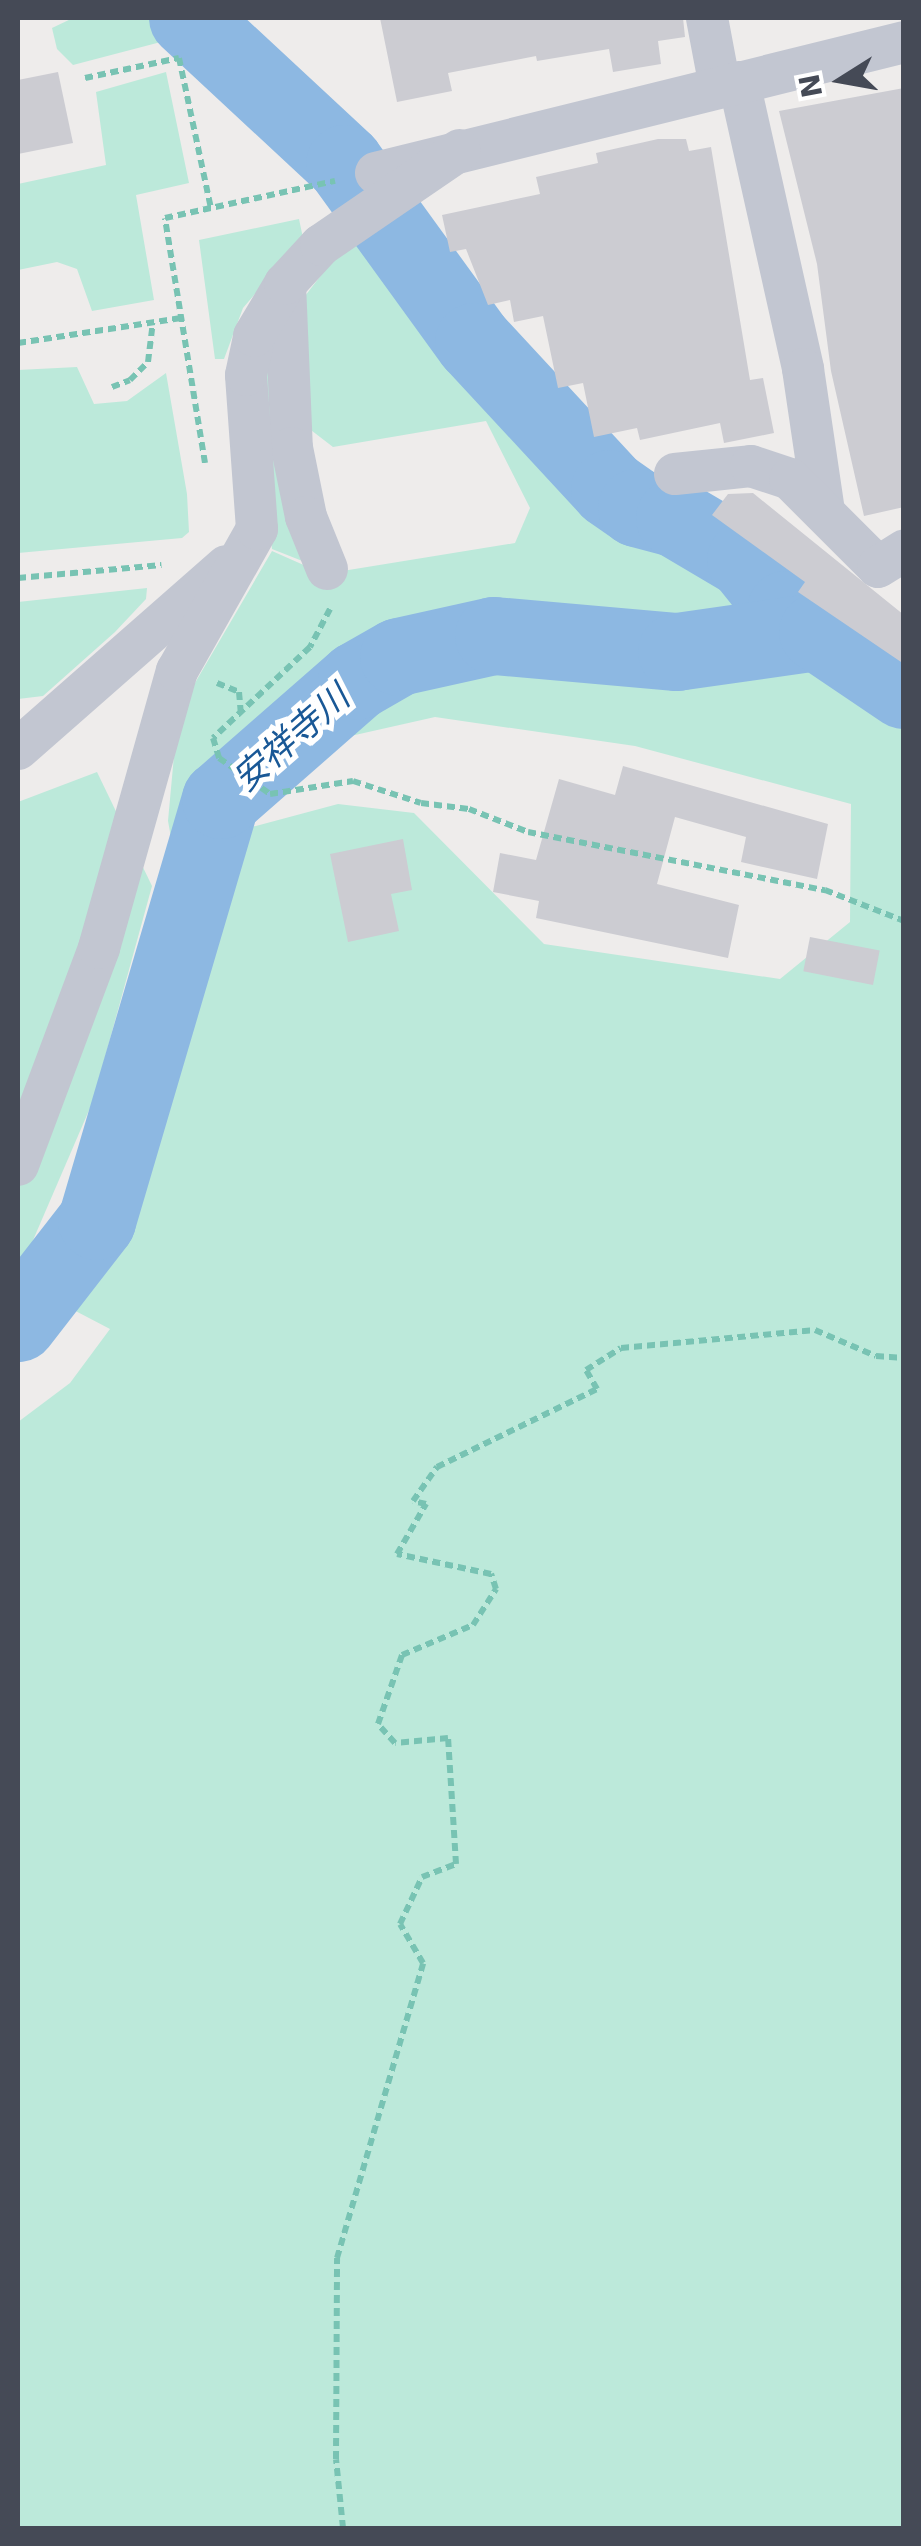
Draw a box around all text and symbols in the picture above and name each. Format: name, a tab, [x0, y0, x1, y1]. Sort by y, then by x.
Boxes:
north arrow	[791, 30, 891, 130]
text: N	[793, 71, 829, 100]
water label: 安祥寺川	[224, 676, 358, 800]

